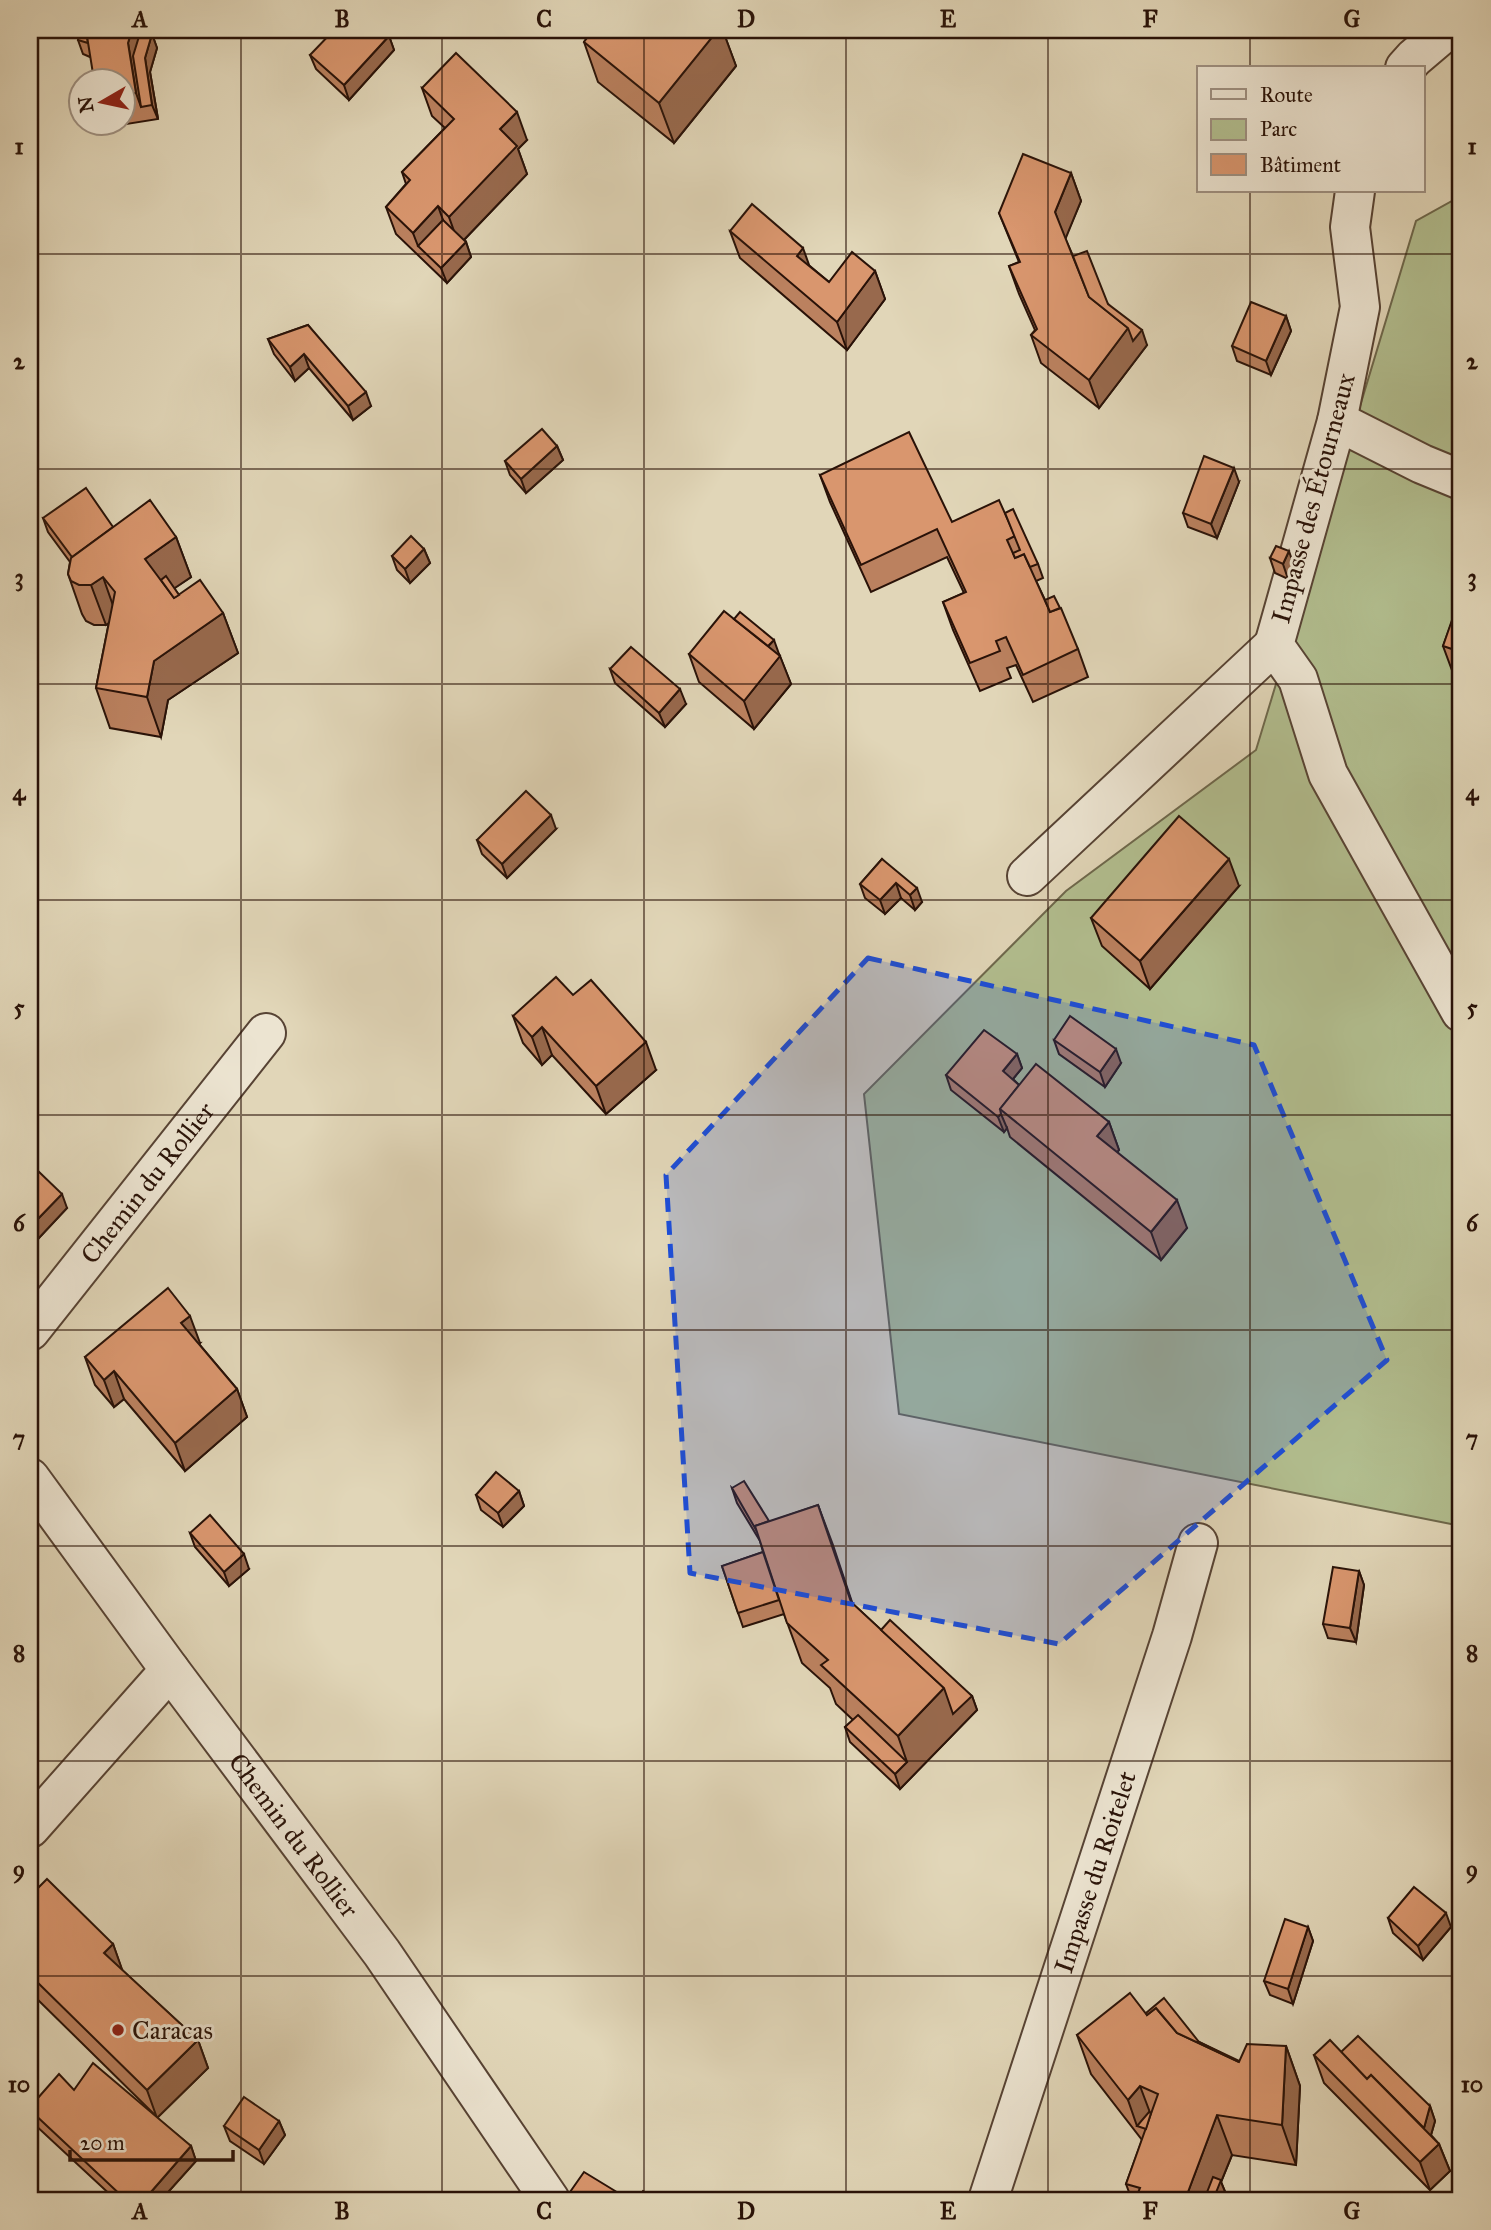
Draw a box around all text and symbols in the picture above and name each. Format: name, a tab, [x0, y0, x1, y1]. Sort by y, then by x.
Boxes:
text: A	[130, 5, 148, 33]
text: B	[334, 5, 350, 33]
text: C	[536, 5, 552, 33]
text: D	[737, 5, 755, 33]
text: E	[940, 5, 957, 33]
text: F	[1142, 5, 1158, 33]
text: G	[1344, 5, 1361, 33]
north arrow	[66, 66, 136, 136]
legend	[1197, 66, 1424, 192]
text: Route	[1260, 82, 1313, 108]
text: N	[73, 95, 98, 114]
text: Parc	[1260, 116, 1297, 142]
text: 1	[14, 132, 24, 160]
text: 1	[1467, 132, 1477, 160]
text: Bâtiment	[1260, 152, 1342, 178]
text: 2	[13, 347, 25, 375]
text: 2	[1466, 347, 1478, 375]
street label: Impasse des Étourneaux	[1264, 369, 1362, 626]
text: 3	[14, 563, 24, 592]
text: 3	[1467, 563, 1477, 592]
text: 4	[13, 778, 27, 806]
text: 4	[1466, 778, 1480, 806]
text: 5	[14, 993, 25, 1021]
text: 5	[1467, 993, 1478, 1021]
street label: Chemin du Rollier	[74, 1095, 221, 1270]
text: 6	[13, 1209, 26, 1237]
text: 6	[1466, 1209, 1479, 1237]
text: 7	[13, 1424, 25, 1452]
text: 7	[1466, 1424, 1478, 1452]
text: 8	[13, 1639, 25, 1667]
text: 8	[1466, 1639, 1478, 1667]
street label: Chemin du Rollier	[222, 1747, 366, 1924]
street label: Impasse du Roitelet	[1047, 1767, 1143, 1977]
text: 9	[13, 1855, 25, 1884]
text: 9	[1466, 1855, 1478, 1884]
place label: Caracas	[132, 2014, 213, 2046]
marker: Caracas	[110, 2022, 126, 2038]
text: 10	[8, 2070, 30, 2098]
text: 10	[1461, 2070, 1483, 2098]
scale bar	[70, 2118, 233, 2162]
text: 20 m	[80, 2130, 125, 2156]
text: A	[130, 2197, 148, 2225]
text: B	[334, 2197, 350, 2225]
text: C	[536, 2197, 552, 2225]
text: D	[737, 2197, 755, 2225]
text: E	[940, 2197, 957, 2225]
text: F	[1142, 2197, 1158, 2225]
text: G	[1344, 2197, 1361, 2225]

